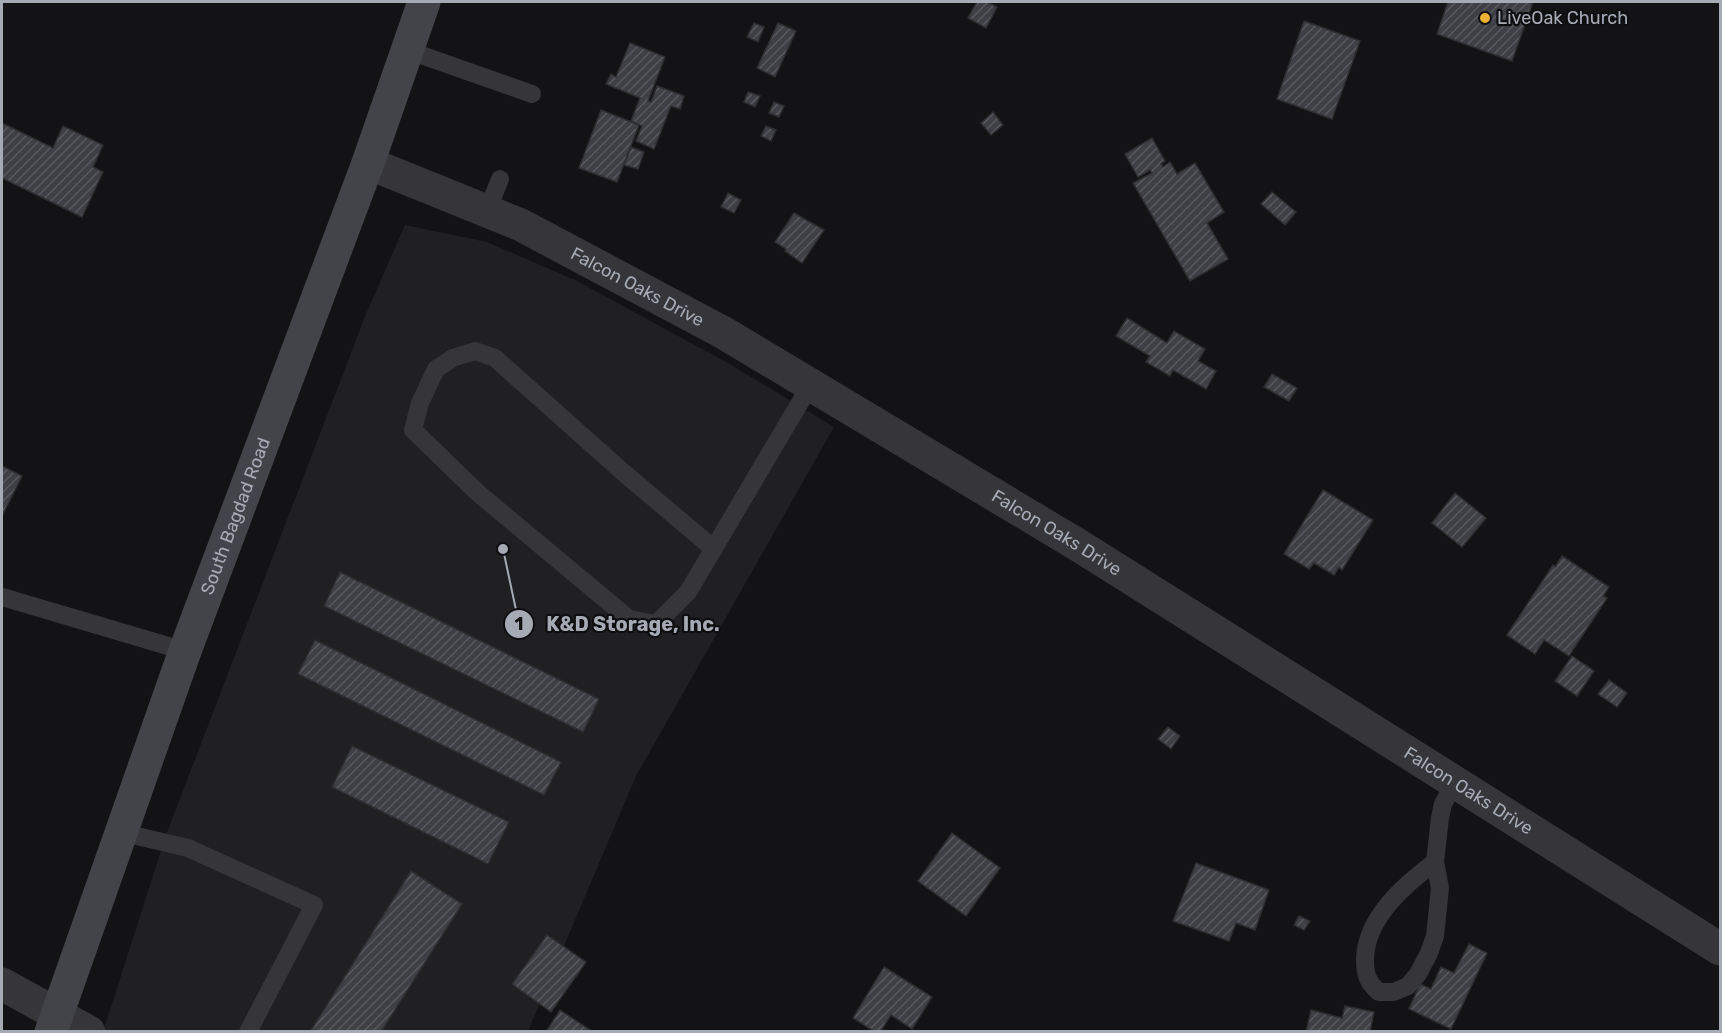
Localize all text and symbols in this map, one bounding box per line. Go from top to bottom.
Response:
place label: LiveOak Church [1497,7,1628,29]
marker: LiveOak Church [1478,11,1492,25]
street label: Falcon Oaks Drive [567,242,708,331]
street label: South Bagdad Road [196,434,275,598]
street label: Falcon Oaks Drive [988,485,1126,581]
callout: K&D Storage, Inc. [504,605,732,643]
text: K&D Storage, Inc. [546,612,720,636]
text: 1 [515,613,523,635]
street label: Falcon Oaks Drive [1400,742,1537,839]

